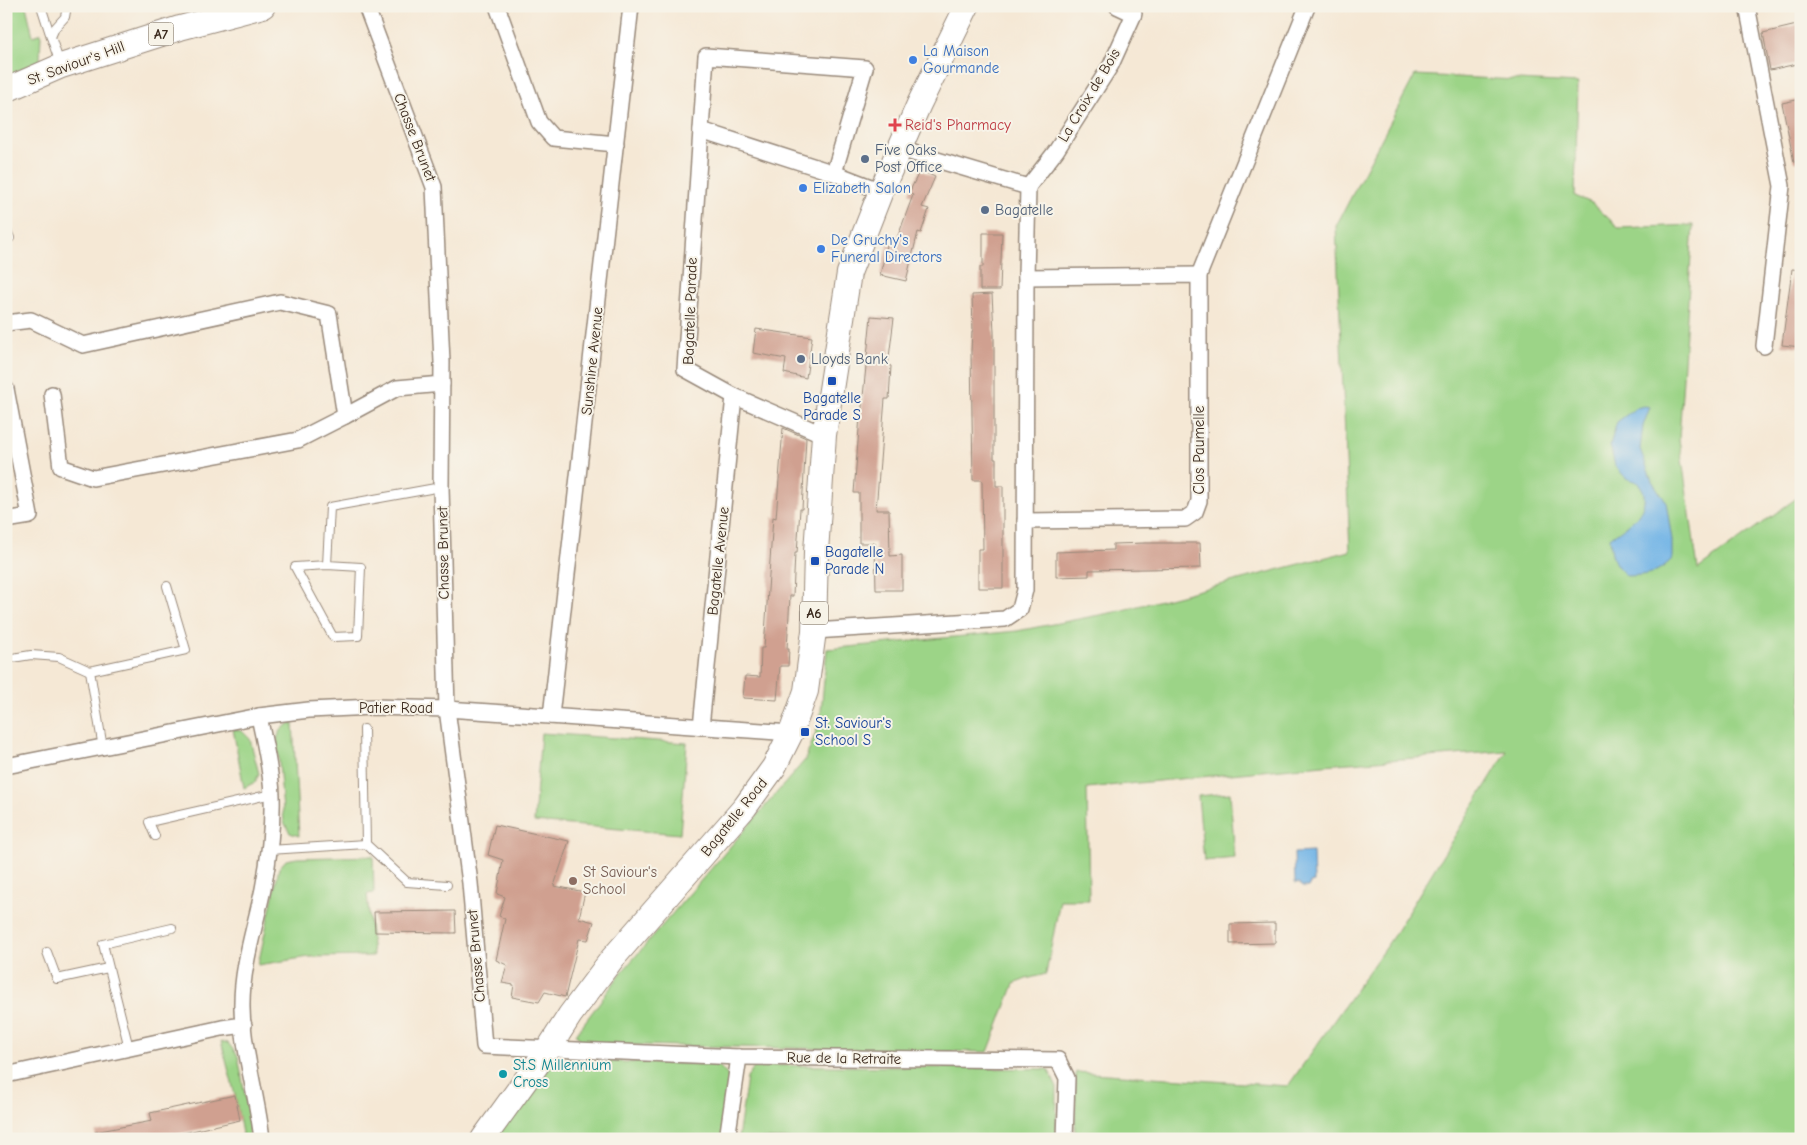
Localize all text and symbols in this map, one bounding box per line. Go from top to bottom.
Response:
road number: A7 [148,22,174,46]
street label: St. Saviour's Hill [25,37,127,89]
place label: La Maison Gourmande [923,42,1000,77]
street label: La Croix de Bois [1054,45,1124,145]
marker: La Maison Gourmande [907,54,919,66]
street label: Chasse Brunet [390,90,440,184]
place label: Reid's Pharmacy [905,116,1011,134]
marker: Reid's Pharmacy [889,119,901,131]
place label: Five Oaks Post Office [875,141,943,176]
marker: Five Oaks Post Office [859,153,871,165]
place label: Elizabeth Salon [813,179,911,197]
marker: Elizabeth Salon [797,182,809,194]
place label: Bagatelle [995,201,1054,219]
marker: Bagatelle [979,204,991,216]
place label: De Gruchy's Funeral Directors [831,231,942,266]
marker: De Gruchy's Funeral Directors [815,243,827,255]
street label: Bagatelle Parade [679,256,701,365]
street label: Sunshine Avenue [577,306,607,416]
place label: Lloyds Bank [811,350,889,368]
marker: Lloyds Bank [795,353,807,365]
marker: Bagatelle Parade S [826,375,838,387]
place label: Bagatelle Parade S [803,389,862,424]
street label: Clos Paumelle [1190,405,1208,494]
street label: Bagatelle Avenue [703,505,733,616]
street label: Chasse Brunet [433,506,453,600]
place label: Bagatelle Parade N [825,543,884,578]
marker: Bagatelle Parade N [809,555,821,567]
road number: A6 [800,602,828,624]
street label: Patier Road [359,699,433,717]
place label: St. Saviour's School S [815,714,891,749]
marker: St. Saviour's School S [799,726,811,738]
street label: Bagatelle Road [697,774,771,860]
place label: St Saviour's School [583,863,657,898]
marker: St Saviour's School [567,875,579,887]
street label: Chasse Brunet [463,908,489,1003]
street label: Rue de la Retraite [787,1048,902,1068]
place label: St.S Millennium Cross [513,1056,611,1091]
marker: St.S Millennium Cross [497,1068,509,1080]

